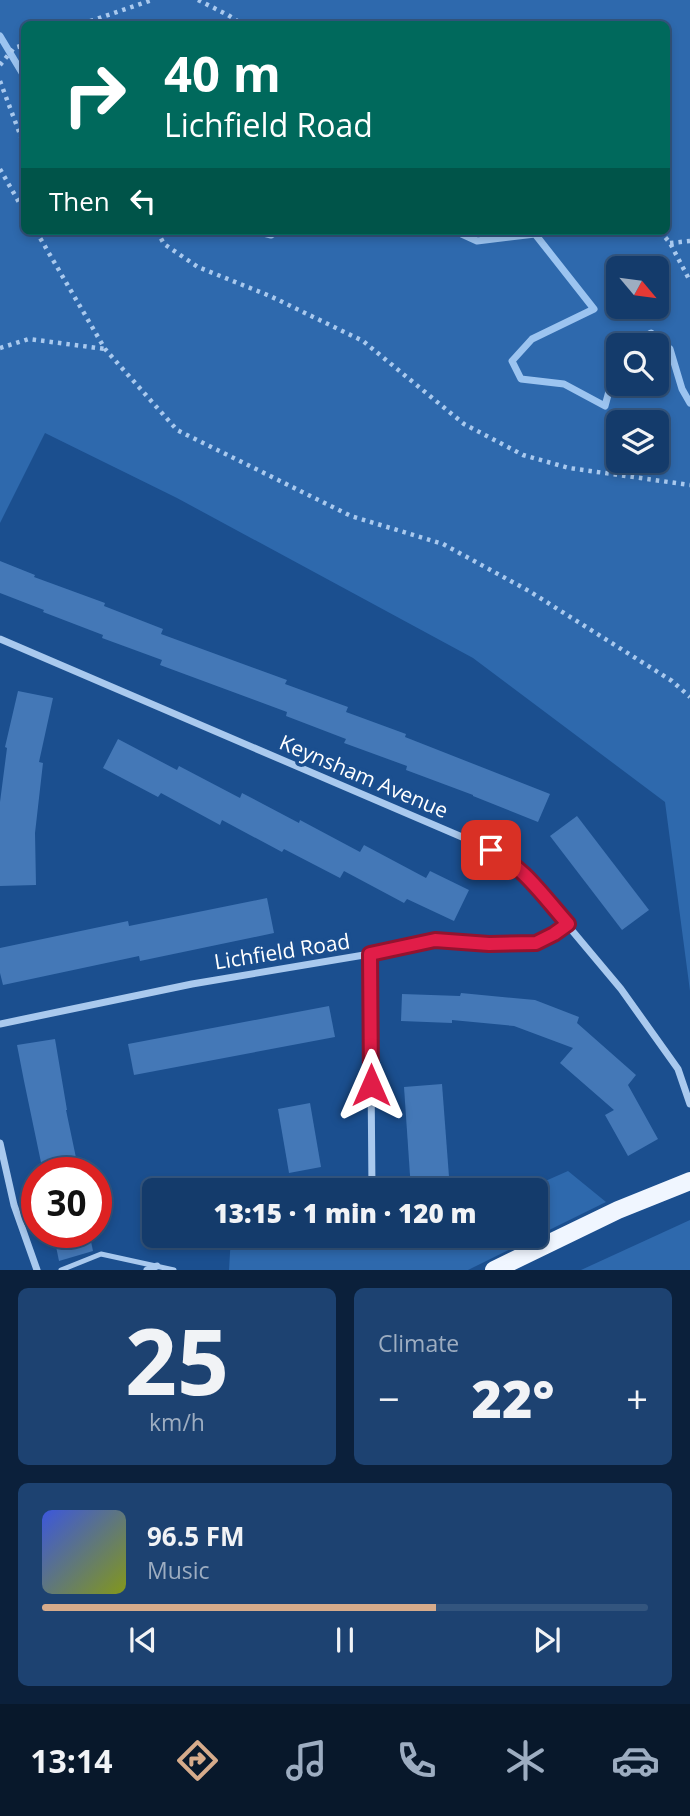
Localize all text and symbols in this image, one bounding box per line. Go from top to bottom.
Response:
text: 40 m [164,40,281,106]
icon: right [49,49,140,140]
text: Lichfield Road [164,103,373,146]
icon: left [124,182,162,220]
text: Then [49,183,110,219]
north arrow [606,256,668,318]
map controls [606,256,669,473]
button: search [606,333,669,396]
button: layers [606,410,669,473]
street label: Keynsham Avenue [275,728,453,824]
pin [461,820,521,880]
icon: arrive [472,831,510,869]
street label: Lichfield Road [212,926,352,976]
position arrow [334,1048,408,1122]
speed limit sign: 30 [21,1157,112,1248]
text: 13:15 · 1 min · 120 m [214,1195,476,1231]
text: 25 [125,1298,229,1422]
text: Climate [378,1327,459,1359]
text: 22° [472,1362,554,1433]
text: − [378,1372,400,1424]
text: + [626,1372,648,1424]
text: km/h [149,1406,205,1438]
text: 96.5 FM [147,1518,245,1554]
text: Music [147,1554,210,1586]
icon: previous [124,1621,162,1659]
icon: pause [326,1621,364,1659]
icon: next [528,1621,566,1659]
icon: directions [173,1736,222,1785]
icon: music [282,1736,331,1785]
icon: phone [392,1736,441,1785]
icon: climate [501,1736,550,1785]
icon: car [611,1736,660,1785]
text: 13:14 [30,1739,113,1782]

